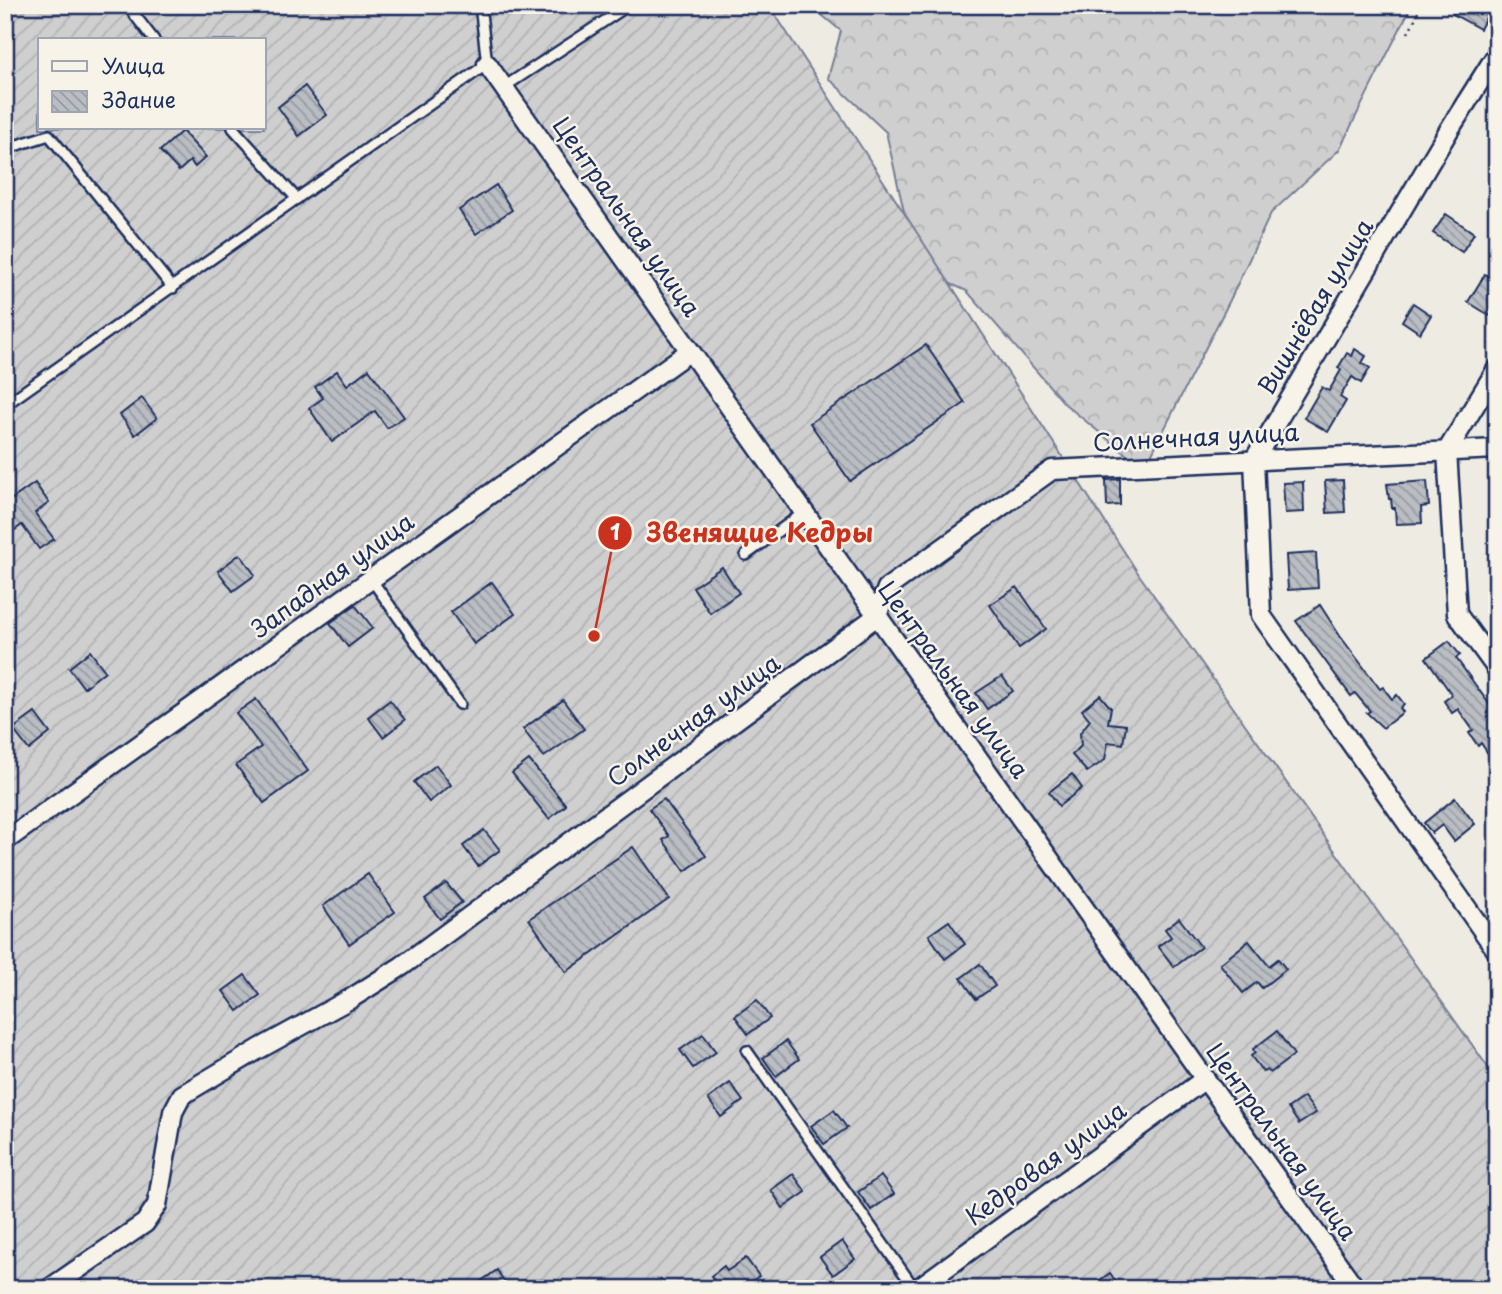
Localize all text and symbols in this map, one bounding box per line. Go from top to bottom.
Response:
legend [38,38,266,130]
text: Улица [102,49,165,81]
text: Здание [102,83,176,115]
street label: Центральная улица [545,109,710,323]
street label: Вишнёвая улица [1247,211,1381,401]
street label: Солнечная улица [1092,413,1300,459]
street label: Западная улица [243,503,421,646]
callout: Звенящие Кедры [597,509,888,556]
text: Звенящие Кедры [646,512,873,551]
text: 1 [610,515,620,547]
street label: Центральная улица [870,573,1039,785]
street label: Солнечная улица [599,644,787,795]
street label: Центральная улица [1198,1035,1367,1247]
street label: Кедровая улица [957,1092,1133,1233]

